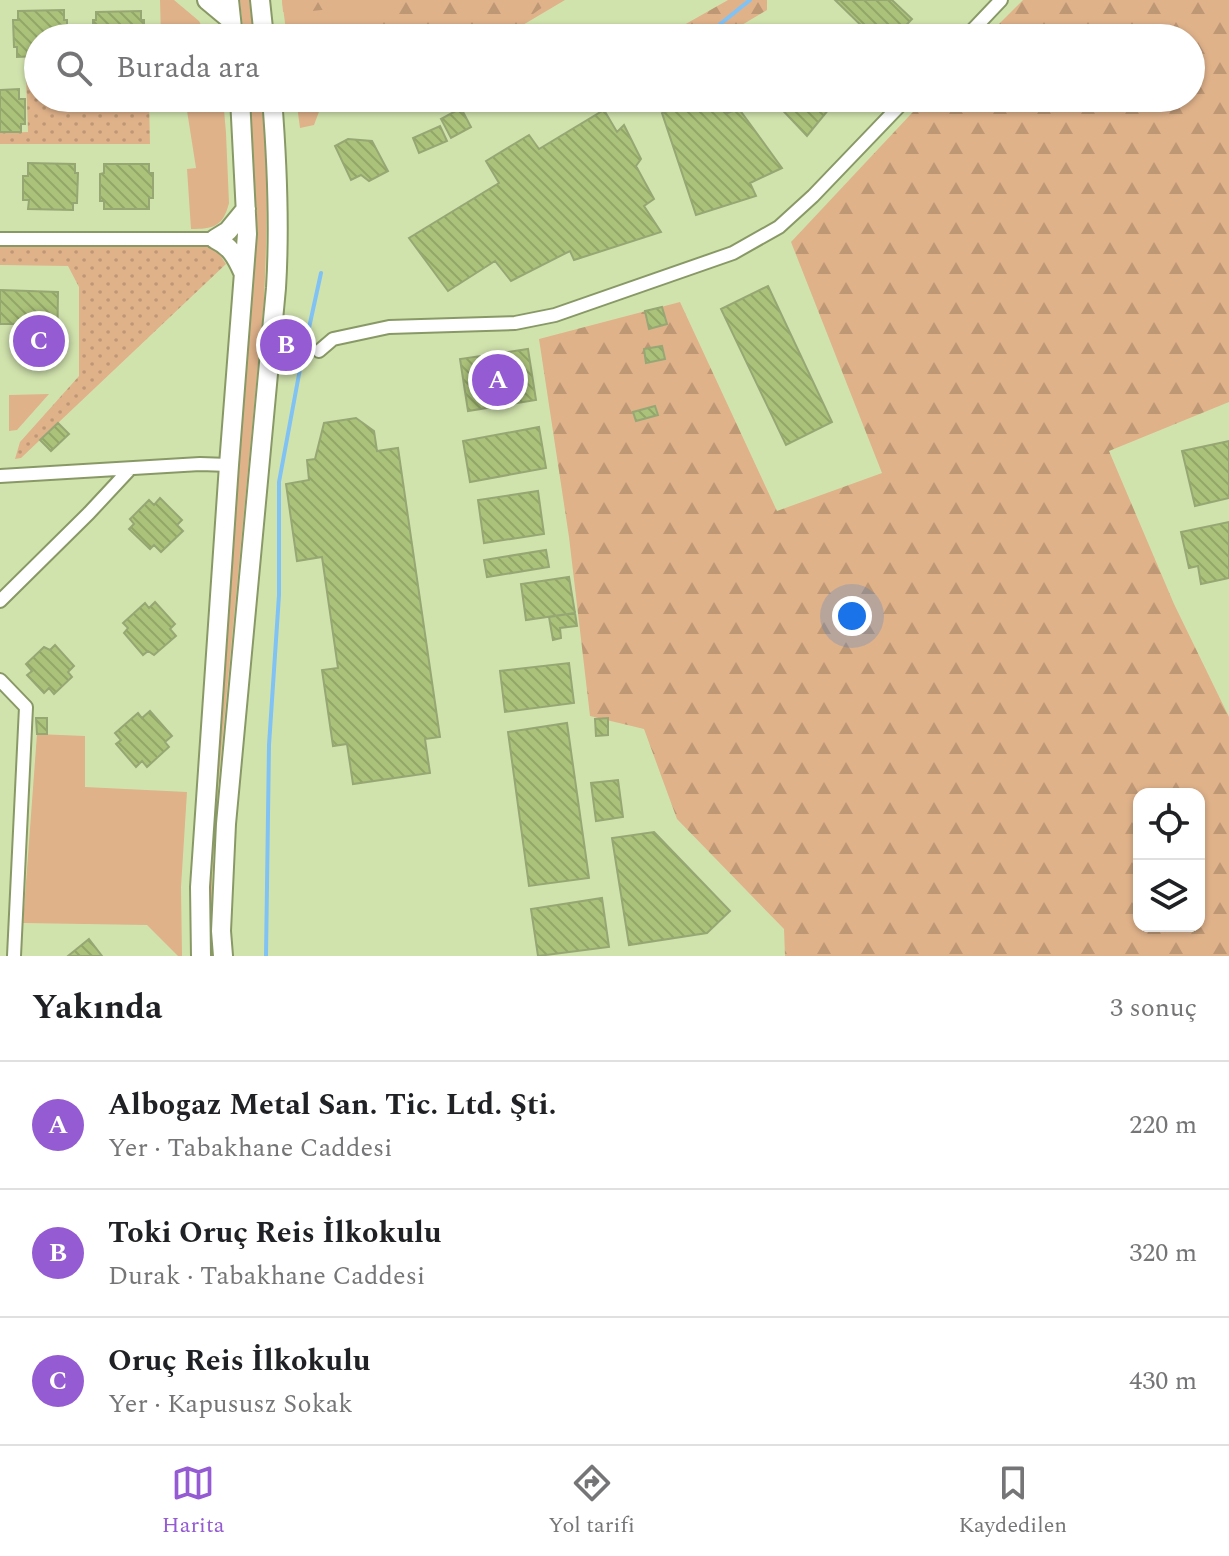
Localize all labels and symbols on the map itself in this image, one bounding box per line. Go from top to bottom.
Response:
pin: C [13,311,65,371]
pin: B [260,315,312,375]
pin: A [472,350,524,410]
your location [832,596,872,636]

